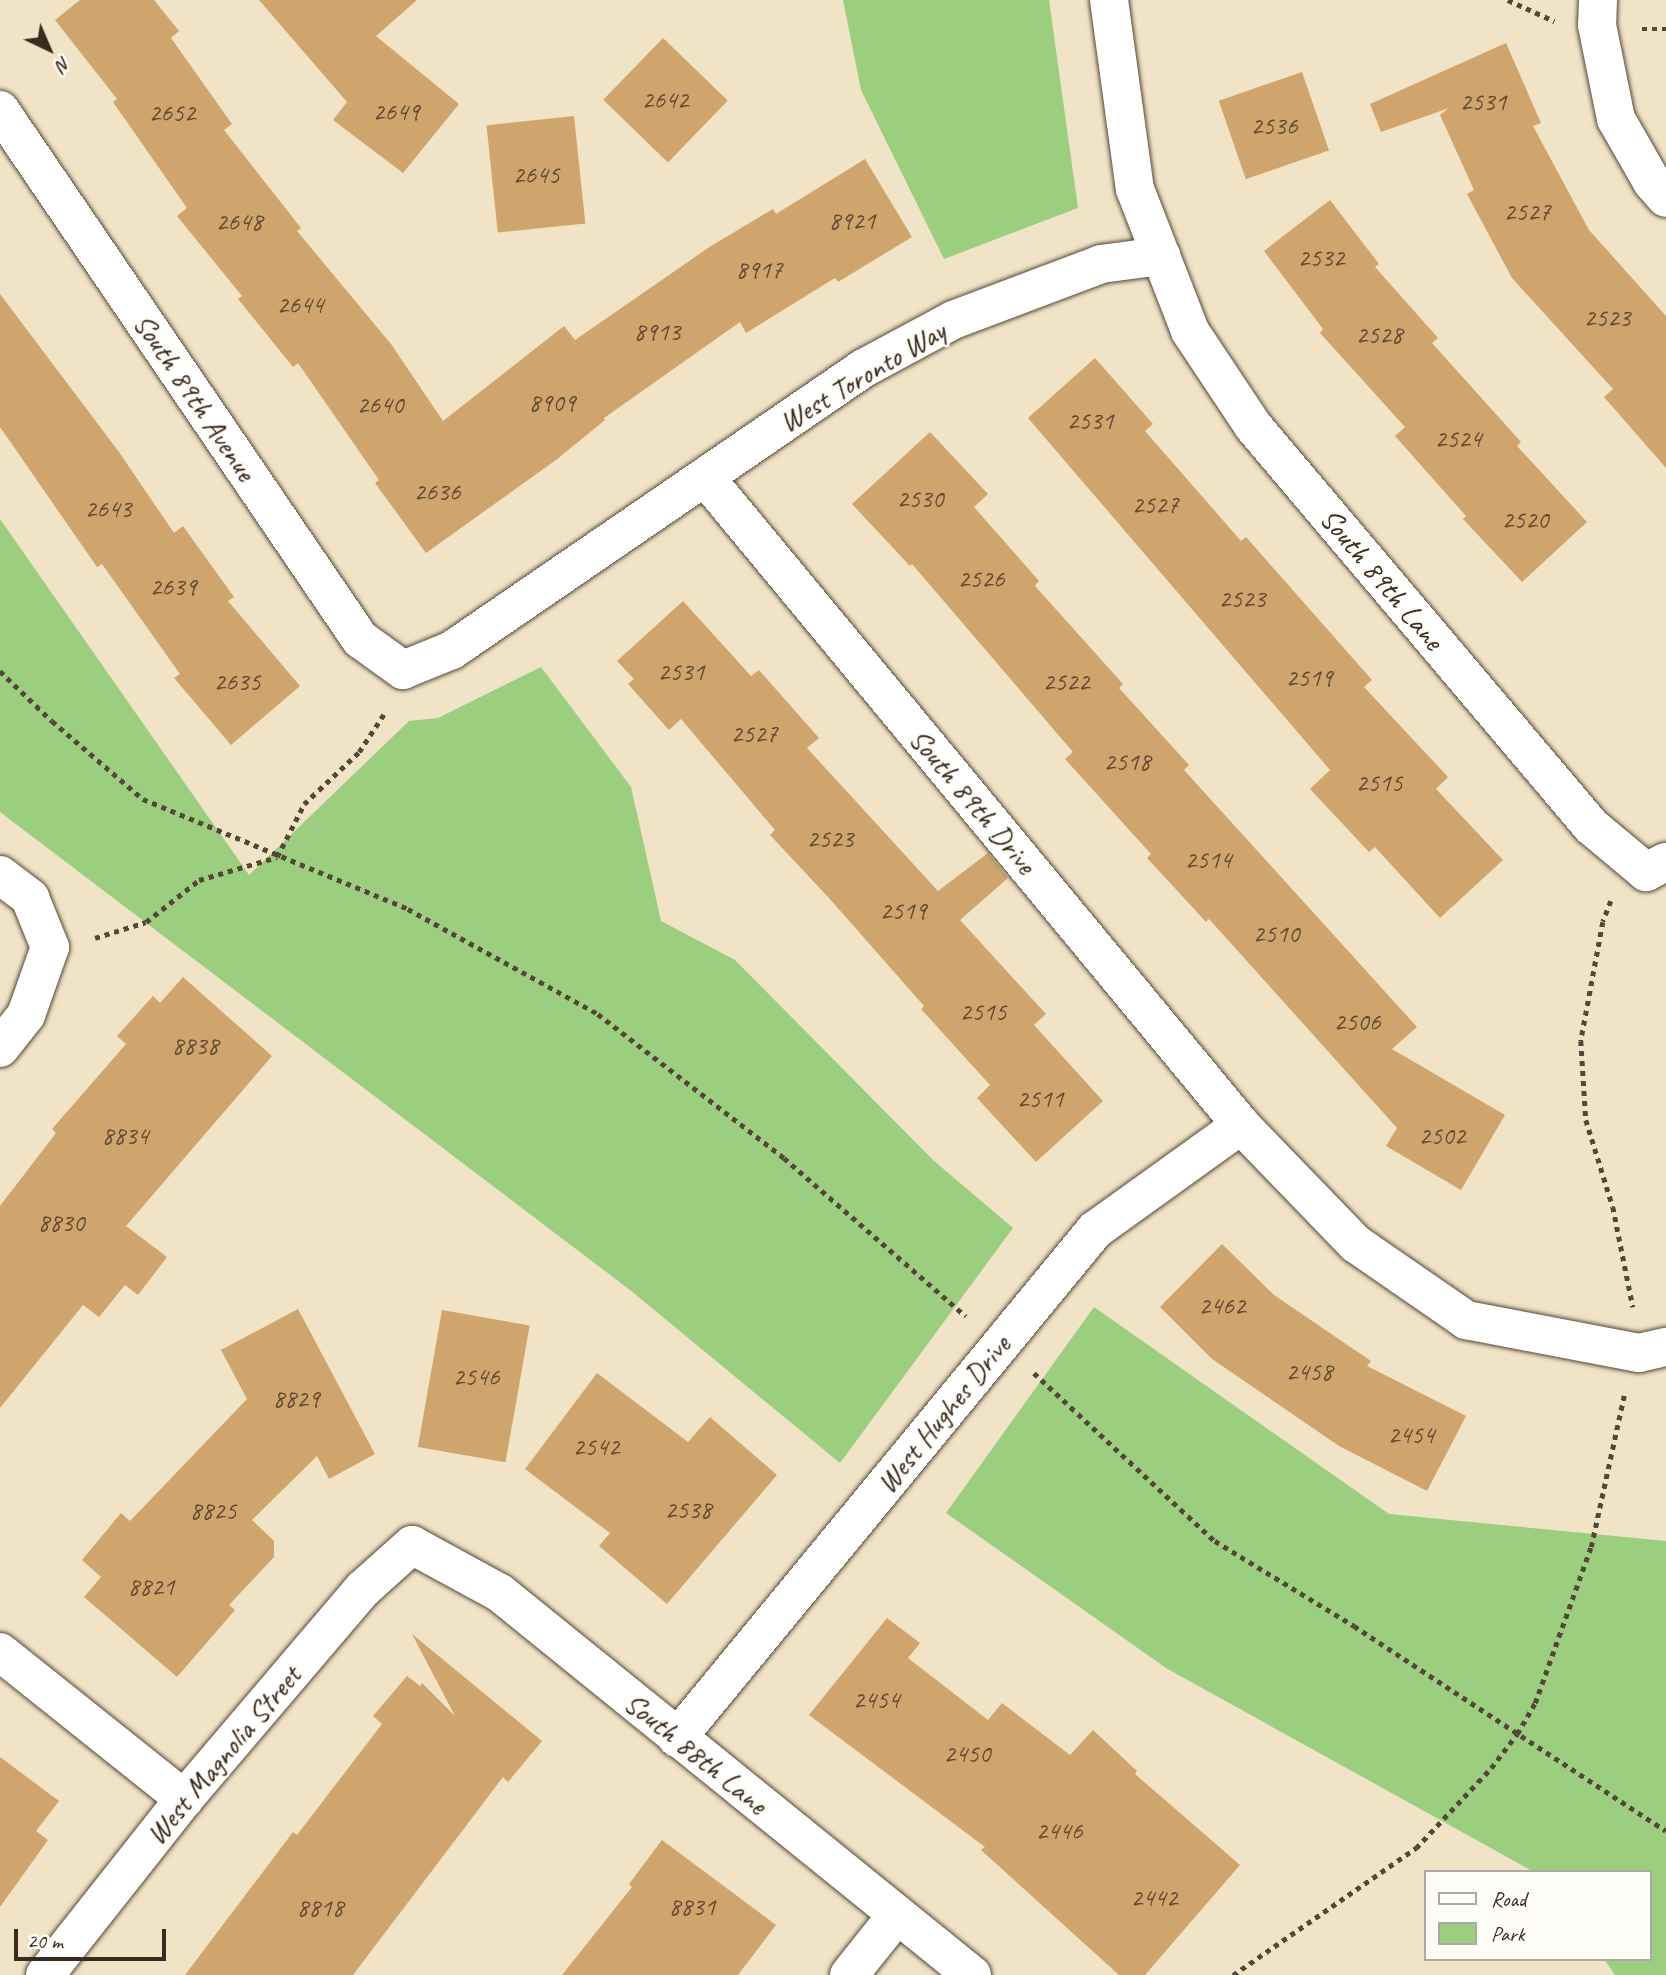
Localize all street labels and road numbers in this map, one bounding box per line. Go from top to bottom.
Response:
street label: South 89th Avenue [126,307,264,487]
street label: West Toronto Way [772,312,952,440]
street label: South 89th Lane [1312,501,1452,657]
street label: South 89th Drive [902,721,1044,881]
street label: West Hughes Drive [868,1328,1018,1500]
street label: West Magnolia Street [137,1657,309,1853]
street label: South 88th Lane [617,1684,775,1822]

